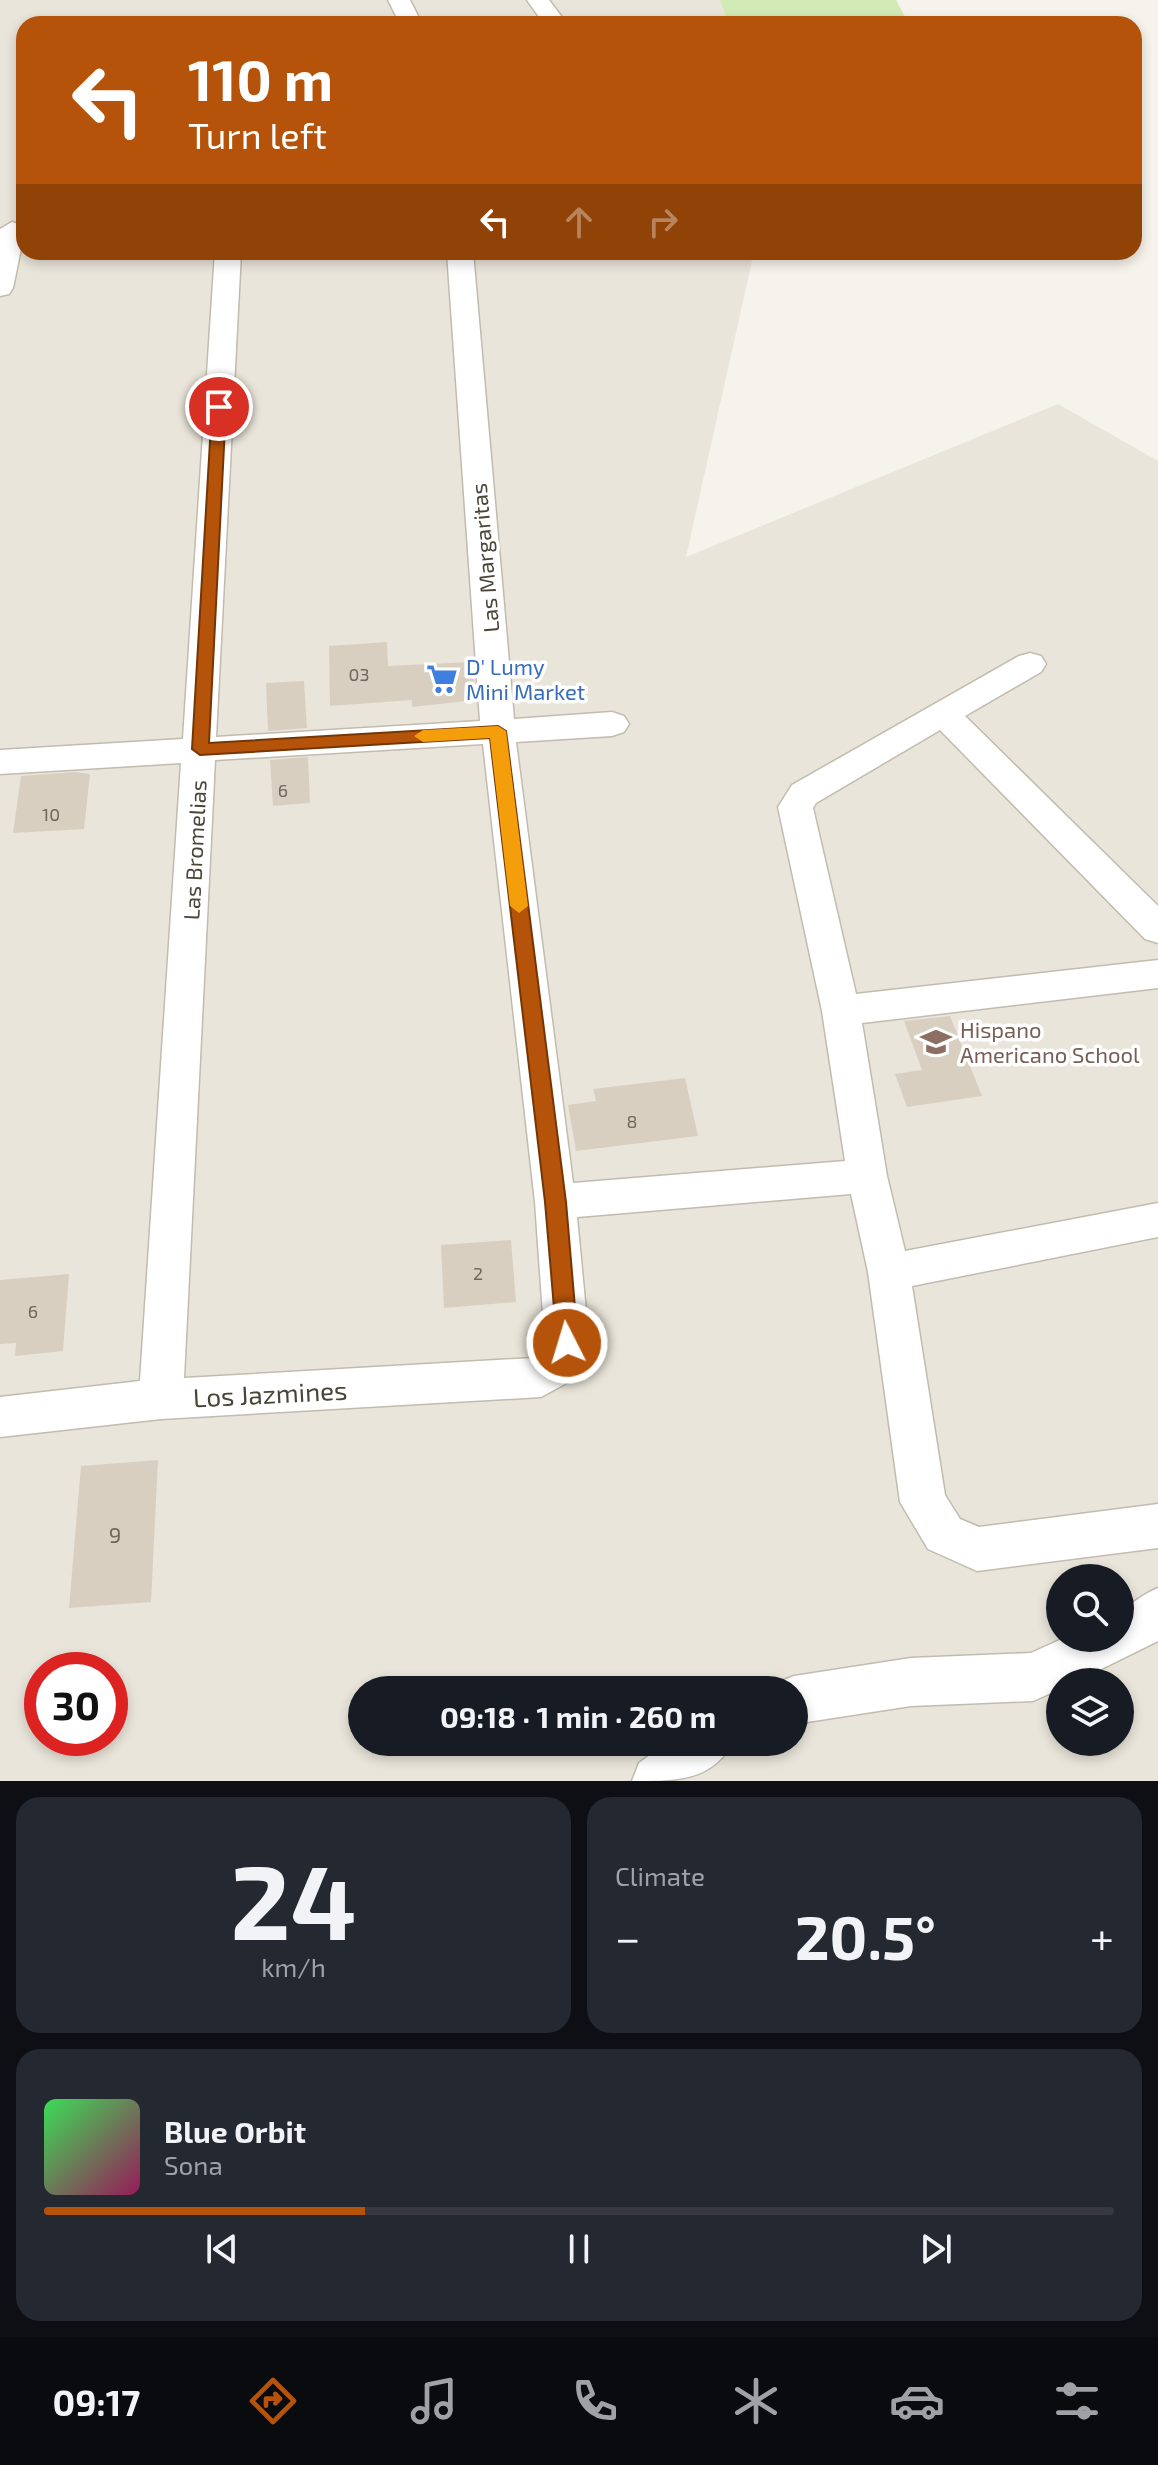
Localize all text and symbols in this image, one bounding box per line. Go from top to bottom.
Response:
text: 110 m [188,45,333,112]
icon: left [56,48,160,152]
text: Turn left [188,113,327,156]
icon: left [473,200,517,244]
icon: ahead [557,200,601,244]
icon: right [641,200,685,244]
pin [185,373,253,441]
icon: arrive [197,385,241,429]
street label: Las Margaritas [465,482,503,634]
place label: D' Lumy Mini Market [466,653,585,704]
supermarket icon: D' Lumy Mini Market [425,662,459,696]
house number: 03 [349,663,369,685]
street label: Las Bromelias [177,779,211,921]
house number: 6 [278,779,288,801]
house number: 10 [42,803,60,825]
place label: Hispano Americano School [960,1016,1140,1067]
school or university icon: Hispano Americano School [919,1025,953,1059]
house number: 8 [627,1110,637,1132]
house number: 2 [473,1262,483,1284]
house number: 6 [28,1300,38,1322]
position arrow [525,1301,609,1385]
street label: Los Jazmines [192,1373,348,1413]
house number: 9 [109,1521,121,1547]
map controls [1046,1564,1134,1756]
button: search [1046,1564,1134,1652]
speed limit sign: 30 [24,1652,128,1756]
button: layers [1046,1668,1134,1756]
text: 09:18 · 1 min · 260 m [440,1698,716,1734]
text: 24 [230,1836,357,1961]
text: Climate [615,1860,705,1891]
text: 20.5° [795,1900,936,1972]
text: − [615,1910,641,1963]
text: + [1090,1910,1114,1963]
text: km/h [261,1951,326,1982]
text: Blue Orbit [164,2113,306,2149]
text: Sona [164,2149,223,2180]
icon: previous [200,2227,244,2271]
icon: pause [557,2227,601,2271]
icon: next [914,2227,958,2271]
icon: directions [245,2373,301,2429]
icon: music [406,2373,462,2429]
icon: phone [567,2373,623,2429]
icon: climate [728,2373,784,2429]
icon: car [889,2373,945,2429]
icon: filters [1049,2373,1105,2429]
text: 09:17 [52,2380,140,2423]

